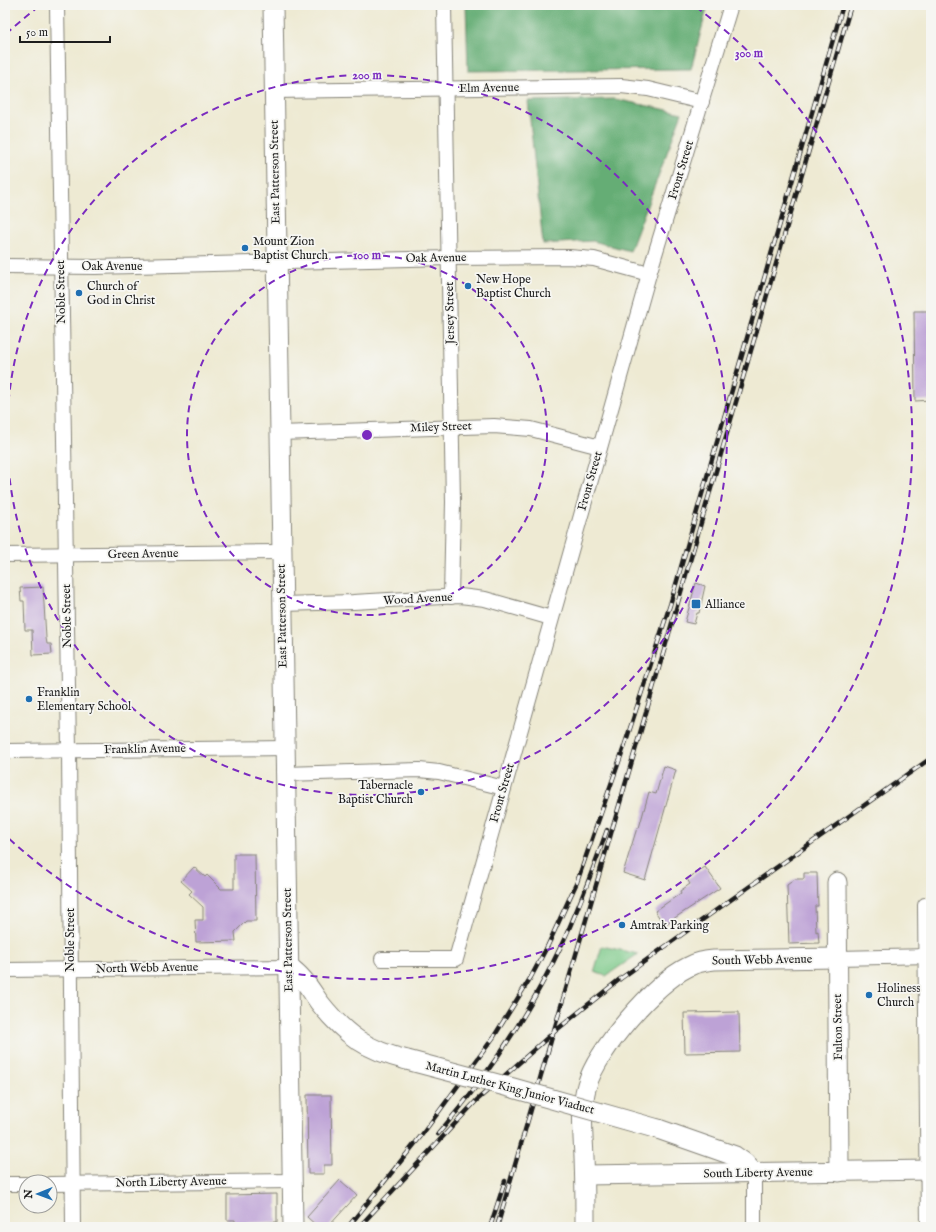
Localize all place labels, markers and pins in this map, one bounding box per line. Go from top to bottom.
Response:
place label: Mount Zion Baptist Church [253,234,329,264]
marker: Mount Zion Baptist Church [240,243,250,253]
place label: New Hope Baptist Church [476,272,552,302]
place label: Church of God in Christ [87,279,155,308]
marker: New Hope Baptist Church [463,281,473,291]
marker: Church of God in Christ [74,288,84,298]
centre of rings [360,428,374,442]
place label: Alliance [704,597,746,612]
marker: Alliance [690,598,702,610]
place label: Franklin Elementary School [37,685,132,714]
marker: Franklin Elementary School [24,694,34,704]
place label: Tabernacle Baptist Church [338,778,414,808]
marker: Tabernacle Baptist Church [416,787,426,797]
place label: Amtrak Parking [629,918,710,933]
marker: Amtrak Parking [617,920,627,930]
place label: Holiness Church [877,981,920,1010]
marker: Holiness Church [864,990,874,1000]

